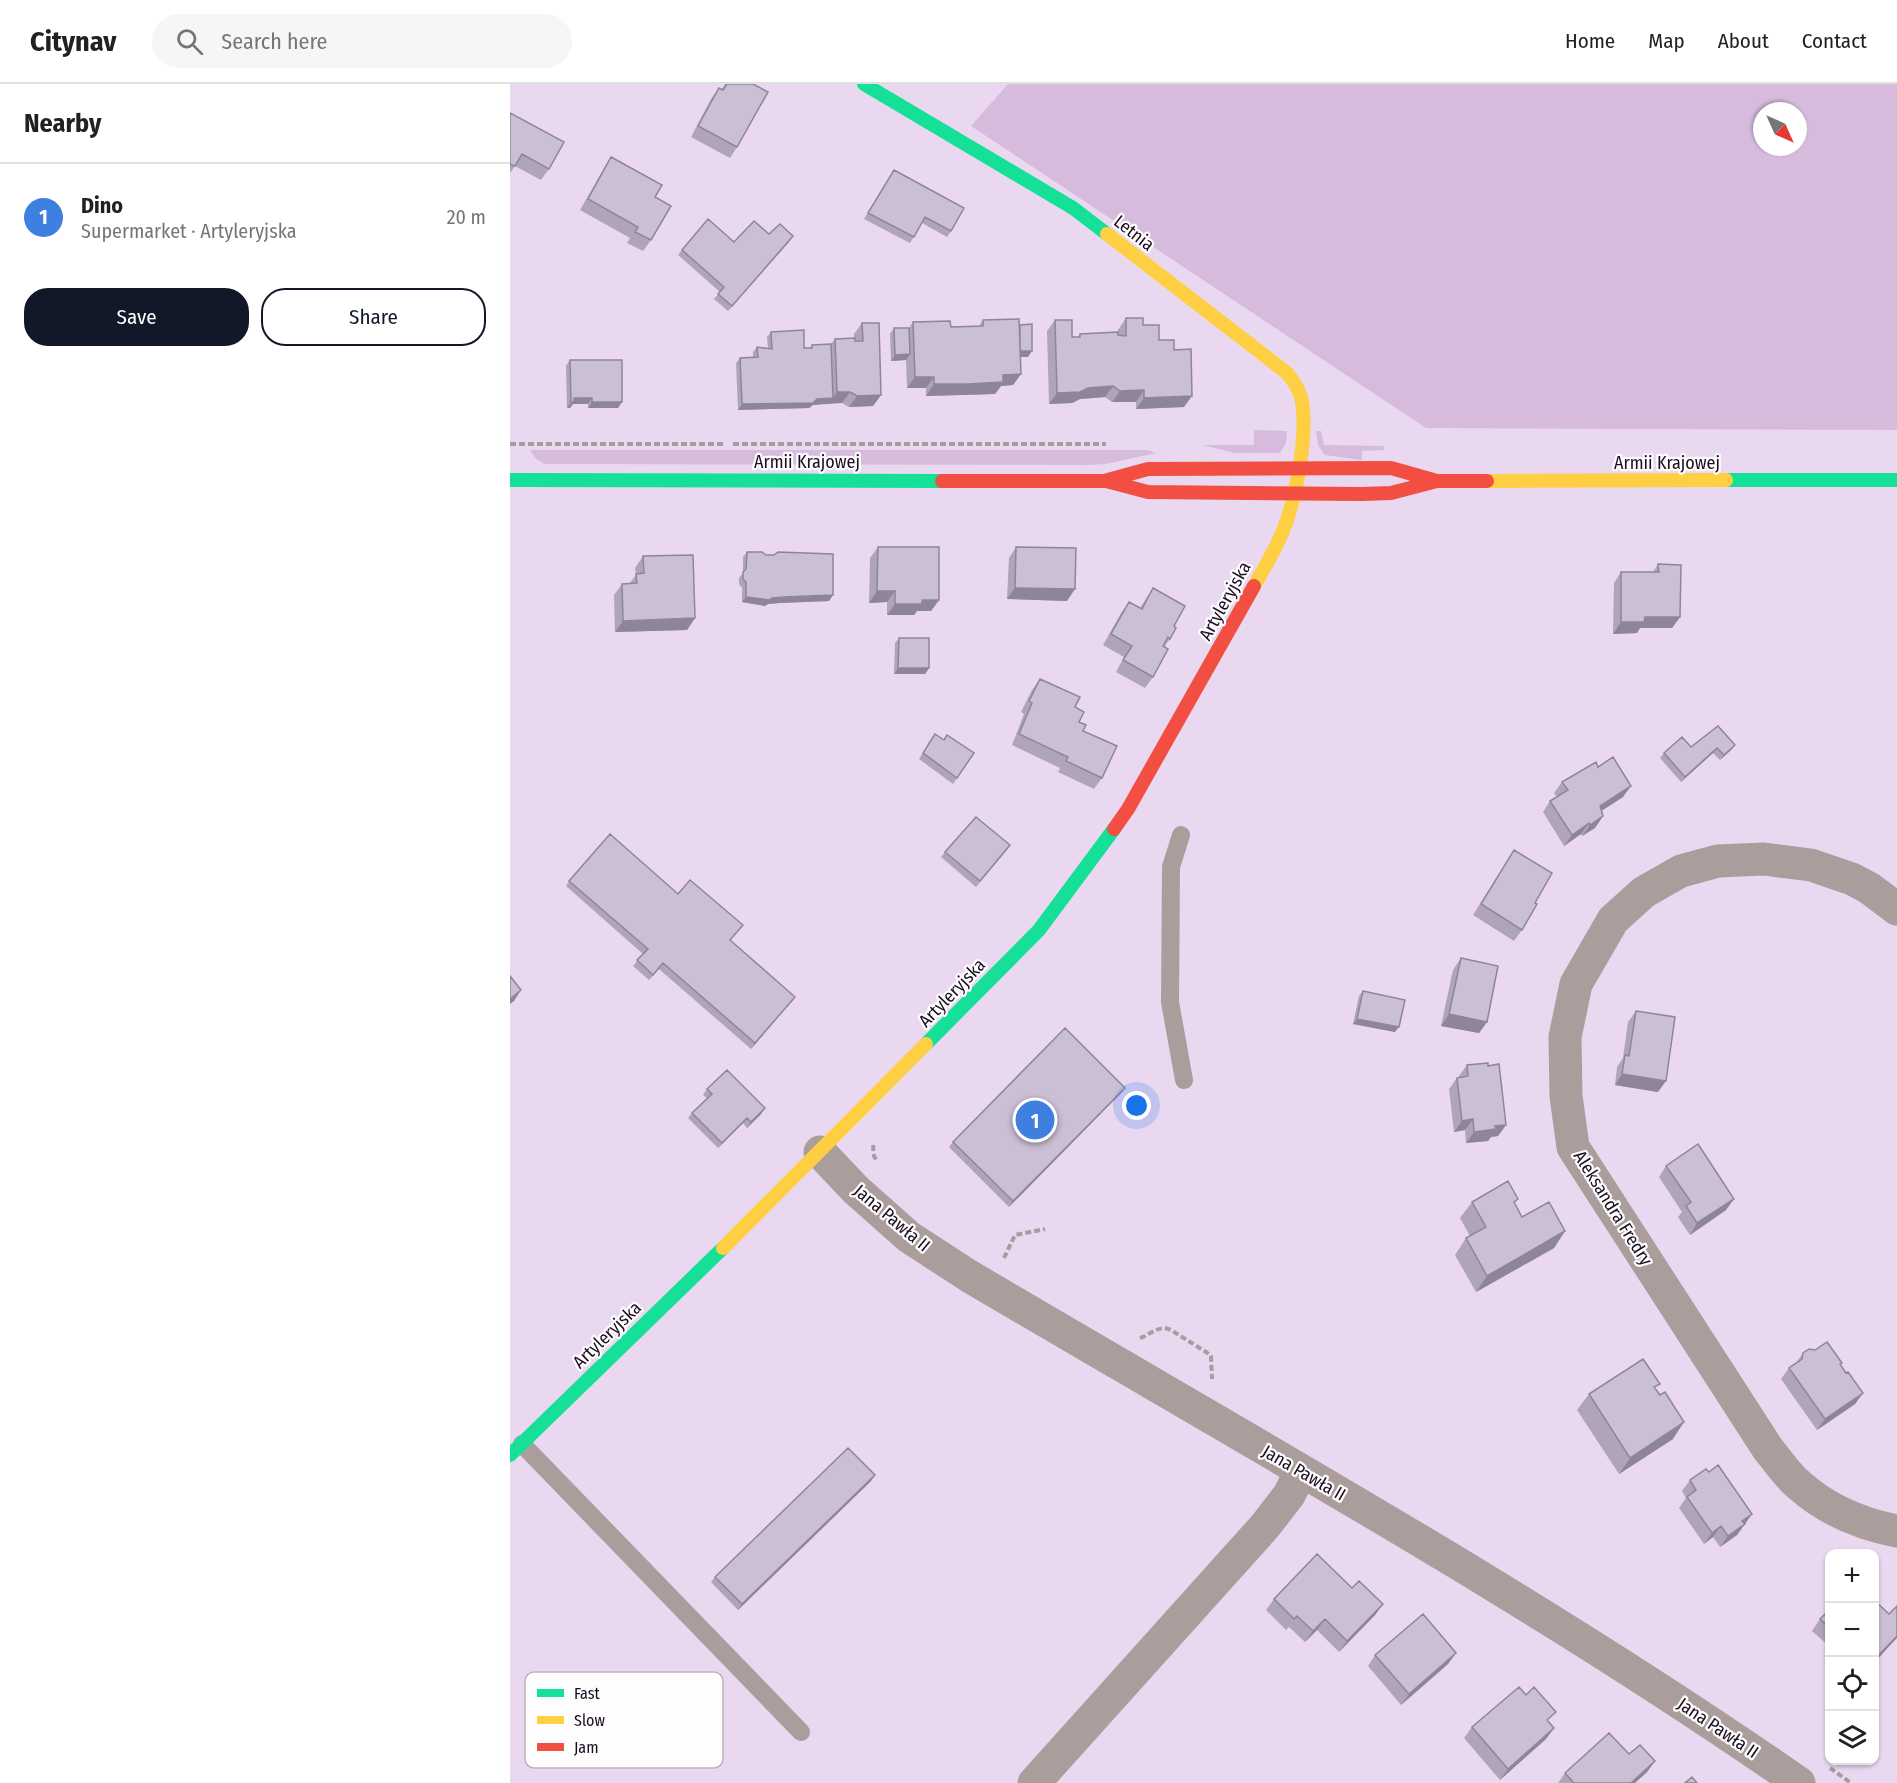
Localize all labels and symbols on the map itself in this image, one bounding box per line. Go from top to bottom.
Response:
north arrow [1753,102,1807,156]
street label: Letnia [1109,210,1159,256]
street label: Armii Krajowej [754,451,860,473]
street label: Armii Krajowej [1614,452,1720,474]
street label: Artyleryjska [1194,558,1256,644]
street label: Artyleryjska [914,954,990,1032]
your location [1122,1091,1151,1120]
pin: 1 [1016,1098,1054,1142]
street label: Aleksandra Fredry [1569,1146,1657,1270]
street label: Jana Pawła II [849,1180,935,1256]
street label: Artyleryjska [568,1297,646,1373]
street label: Jana Pawła II [1258,1440,1350,1506]
legend [525,1672,723,1768]
text: Fast [574,1684,601,1703]
street label: Jana Pawła II [1673,1693,1763,1763]
text: Slow [574,1711,605,1730]
text: Jam [574,1738,599,1757]

